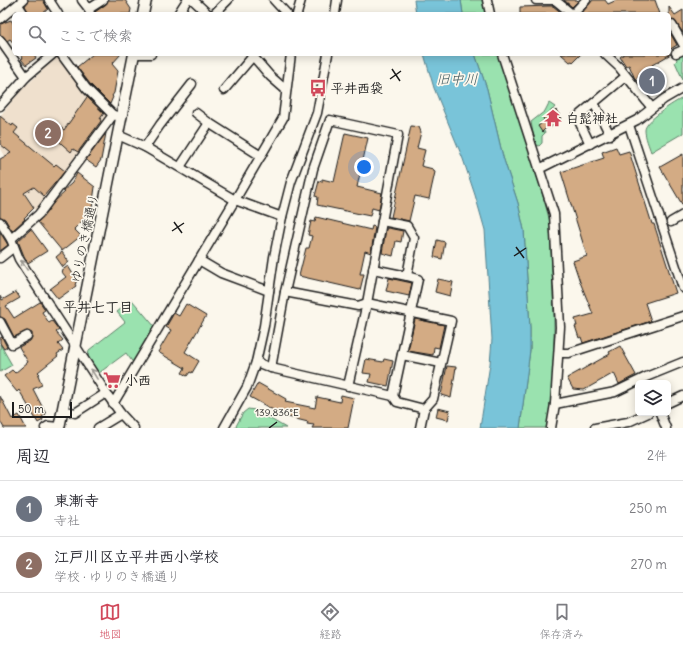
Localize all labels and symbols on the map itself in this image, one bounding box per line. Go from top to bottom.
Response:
pin: 1 [639,66,665,96]
water label: 旧中川 [436,70,478,88]
bus stop icon: 平井西袋 [308,78,328,98]
place label: 平井西袋 [331,80,383,97]
temple icon: 白髭神社 [543,108,563,128]
place label: 白髭神社 [566,110,618,127]
pin: 2 [35,118,61,148]
your location [354,157,374,177]
street label: ゆりのき橋通り [67,192,102,284]
one-way arrow [20,260,28,271]
district label: 平井七丁目 [63,298,133,316]
one-way arrow [90,368,98,380]
supermarket icon: 小西 [102,370,122,390]
place label: 小西 [125,372,151,389]
scale bar [12,400,72,419]
text: 139.836°E [255,406,299,419]

